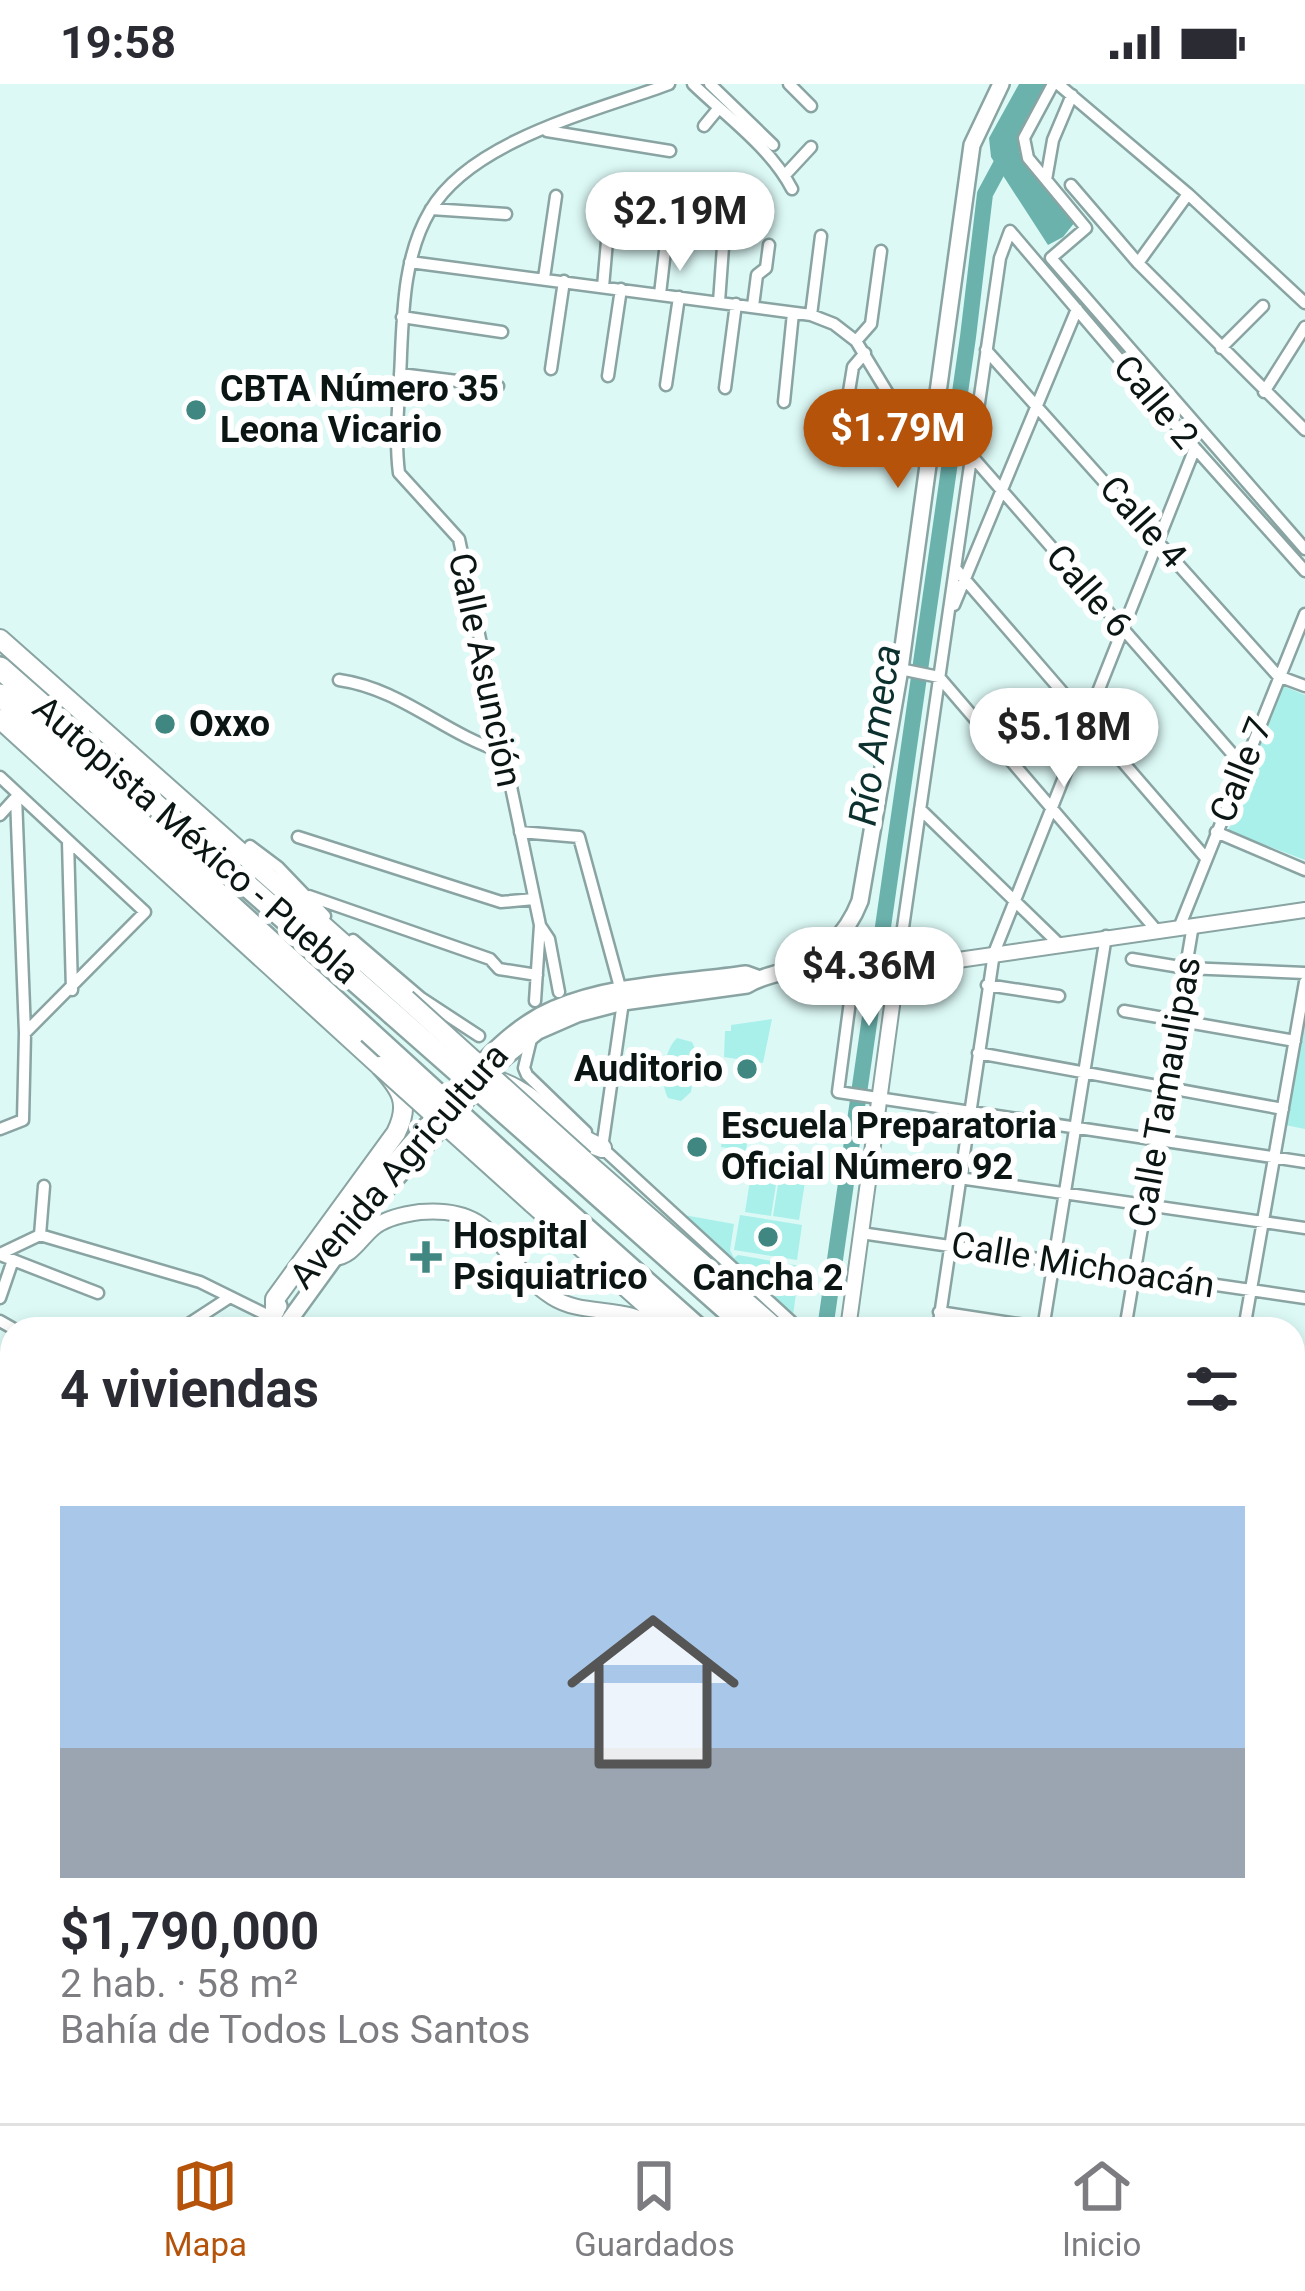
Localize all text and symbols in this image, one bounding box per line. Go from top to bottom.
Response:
text: 19:58 [60,16,176,69]
pin: $2.19M [582,172,778,274]
text: $2.19M [613,188,747,234]
street label: Calle 2 [1105,347,1207,457]
place label: CBTA Número 35 Leona Vicario [220,368,499,451]
pin: $1.79M [800,389,996,491]
marker: CBTA Número 35 Leona Vicario [183,397,209,423]
text: $1.79M [831,405,965,451]
street label: Calle 4 [1091,468,1195,576]
street label: Calle 6 [1037,536,1141,646]
street label: Calle Asunción [440,549,530,791]
water label: Río Ameca [840,642,910,828]
street label: Autopista México - Puebla [25,687,367,993]
pin: $5.18M [966,688,1162,790]
place label: Oxxo [189,703,270,745]
text: $5.18M [997,704,1131,750]
marker: Oxxo [152,711,178,737]
street label: Calle 7 [1201,712,1281,828]
pin: $4.36M [771,927,967,1029]
text: $4.36M [802,943,936,989]
street label: Calle Tamaulipas [1121,954,1209,1230]
street label: Avenida Agricultura [281,1035,517,1297]
place label: Auditorio [574,1048,723,1090]
marker: Auditorio [734,1056,760,1082]
place label: Escuela Preparatoria Oficial Número 92 [721,1105,1057,1188]
marker: Escuela Preparatoria Oficial Número 92 [684,1134,710,1160]
place label: Hospital Psiquiatrico [453,1215,647,1298]
street label: Calle Michoacán [948,1223,1218,1307]
marker: Cancha 2 [755,1224,781,1250]
marker: Hospital Psiquiatrico [410,1241,442,1273]
place label: Cancha 2 [693,1257,843,1299]
icon: filters [1179,1356,1245,1422]
text: 4 viviendas [60,1360,319,1419]
icon: home [545,1584,761,1800]
text: $1,790,000 [60,1902,319,1961]
text: 2 hab. · 58 m² [60,1961,298,2007]
text: Bahía de Todos Los Santos [60,2007,531,2053]
tab: Mapa [164,2153,247,2264]
tab: Guardados [574,2153,735,2264]
tab: Inicio [1062,2153,1141,2264]

